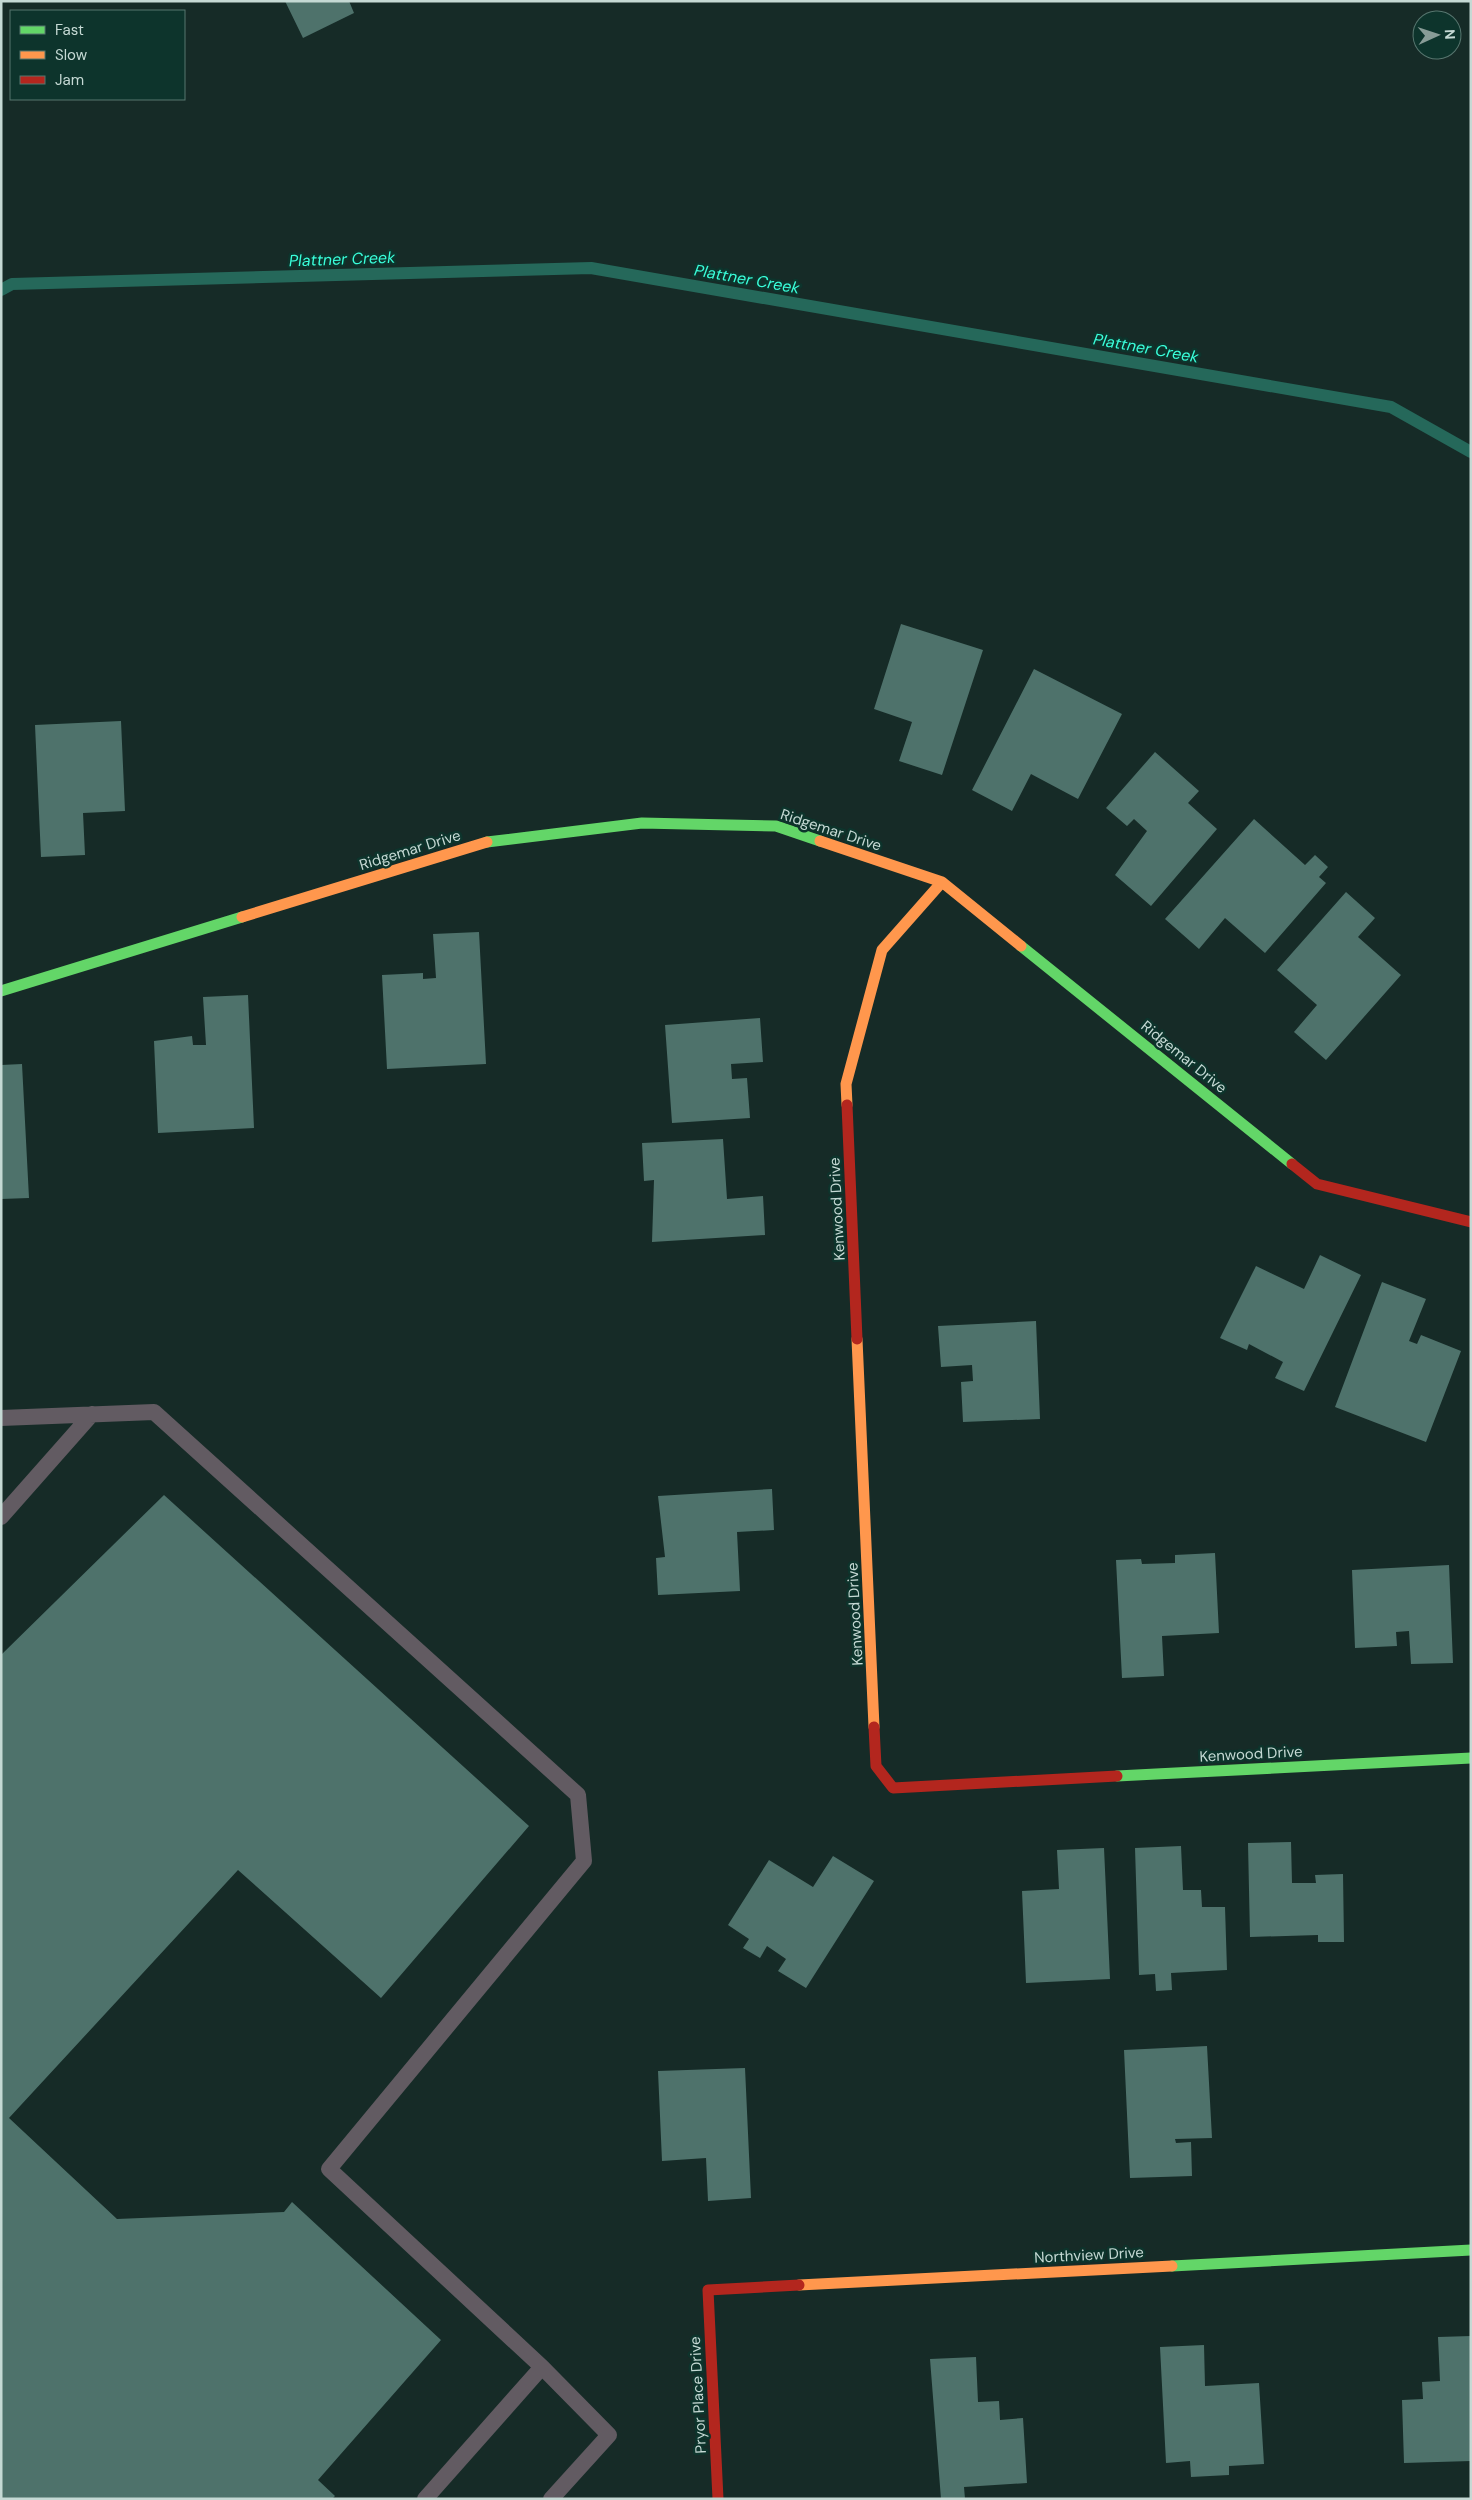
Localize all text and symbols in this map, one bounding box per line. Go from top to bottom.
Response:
legend [10,10,185,100]
north arrow [1412,10,1462,60]
text: Fast [55,20,84,40]
text: N [1441,29,1459,40]
text: Slow [55,45,88,65]
text: Jam [55,70,84,90]
water label: Plattner Creek [288,247,396,271]
water label: Plattner Creek [693,259,802,299]
water label: Plattner Creek [1092,328,1201,368]
street label: Ridgemar Drive [778,804,884,856]
street label: Ridgemar Drive [357,825,463,875]
street label: Ridgemar Drive [1137,1016,1231,1098]
street label: Kenwood Drive [824,1157,850,1261]
street label: Kenwood Drive [842,1562,868,1666]
street label: Kenwood Drive [1199,1741,1303,1767]
street label: Northview Drive [1034,2242,1144,2268]
street label: Pryor Place Drive [685,2336,711,2454]

